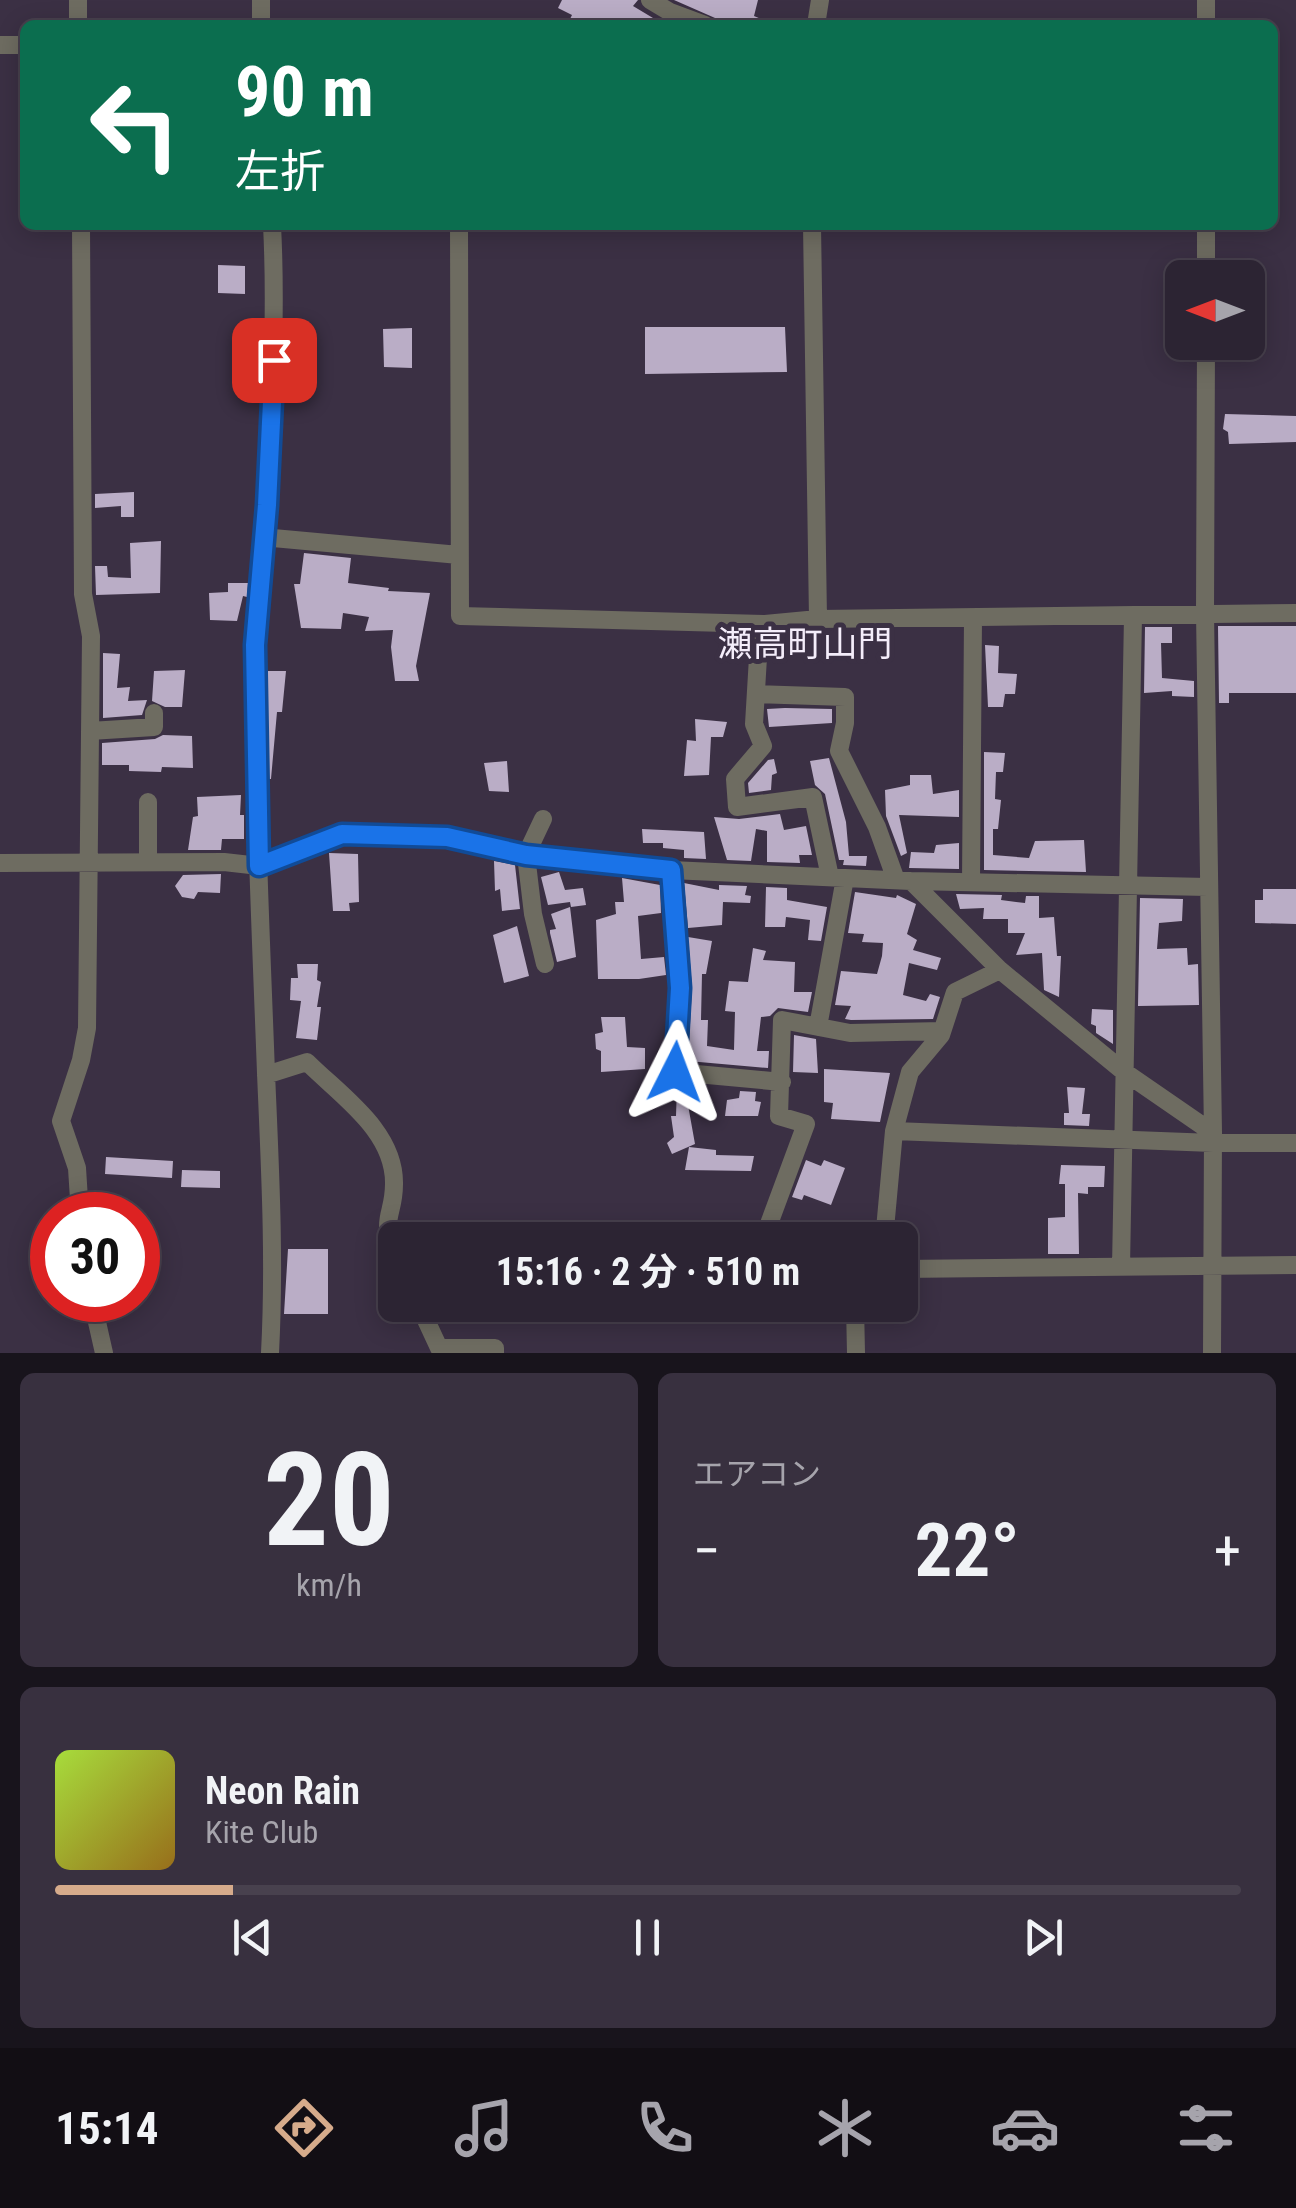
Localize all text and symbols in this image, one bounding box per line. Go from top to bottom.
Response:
text: 90 m [235,51,374,133]
icon: left [70,60,200,190]
text: 左折 [235,145,325,198]
north arrow [1165,260,1265,360]
map controls [1165,260,1265,360]
pin [232,318,317,403]
icon: arrive [247,333,302,388]
district label: 瀬高町山門 [717,624,893,665]
position arrow [623,1020,727,1124]
speed limit sign: 30 [30,1192,160,1322]
text: 15:16 · 2 分 · 510 m [496,1250,800,1294]
text: 20 [263,1424,395,1577]
text: エアコン [693,1455,821,1493]
text: 22° [915,1506,1020,1594]
text: − [693,1519,721,1583]
text: + [1214,1519,1241,1583]
text: km/h [296,1566,362,1604]
text: Neon Rain [205,1769,360,1813]
text: Kite Club [205,1813,318,1851]
icon: previous [225,1910,280,1965]
icon: pause [620,1910,675,1965]
icon: next [1016,1910,1071,1965]
icon: directions [269,2093,339,2163]
icon: music [449,2093,519,2163]
icon: phone [630,2093,700,2163]
icon: climate [810,2093,880,2163]
icon: car [990,2093,1060,2163]
icon: filters [1171,2093,1241,2163]
text: 15:14 [55,2102,158,2155]

